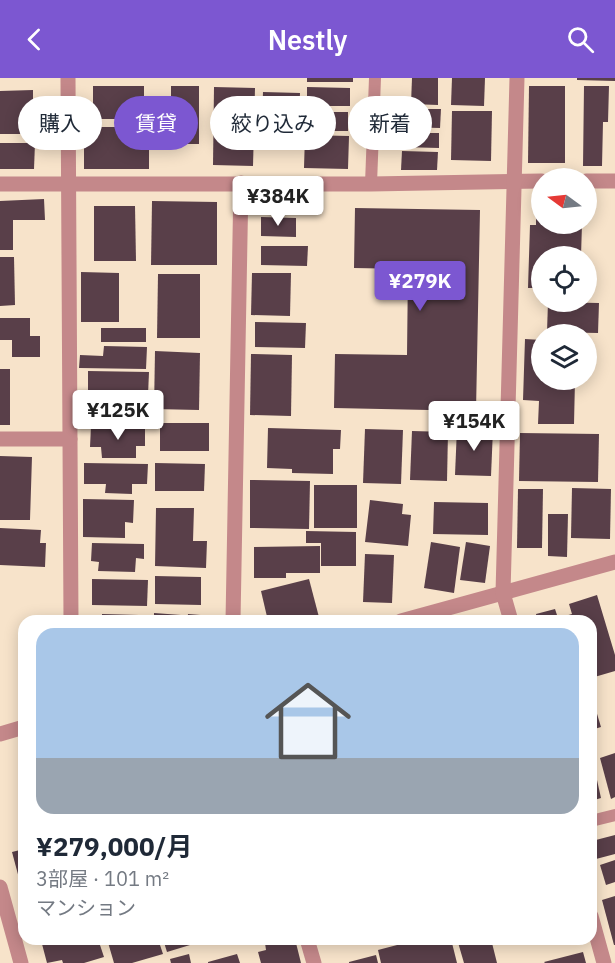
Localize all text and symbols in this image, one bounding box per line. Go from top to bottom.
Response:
text: Nestly [268,22,347,57]
icon: back [18,23,51,56]
icon: search [564,23,597,56]
chip: 購入 [18,96,102,150]
chip: 賃貸 [114,96,198,150]
chip: 絞り込み [210,96,336,150]
chip: 新着 [348,96,432,150]
north arrow [531,168,597,234]
map controls [531,168,597,390]
pin: ¥384K [236,176,320,227]
text: ¥384K [247,182,309,209]
button: locate [531,246,597,312]
pin: ¥279K [378,261,462,312]
text: ¥279K [389,267,451,294]
button: layers [531,324,597,390]
pin: ¥125K [76,390,160,441]
text: ¥125K [87,396,149,423]
pin: ¥154K [432,401,516,452]
text: ¥154K [443,407,505,434]
icon: home [254,667,362,775]
text: ¥279,000/月 [36,829,193,863]
text: 3部屋 · 101 m² [36,865,169,892]
text: マンション [36,894,136,921]

